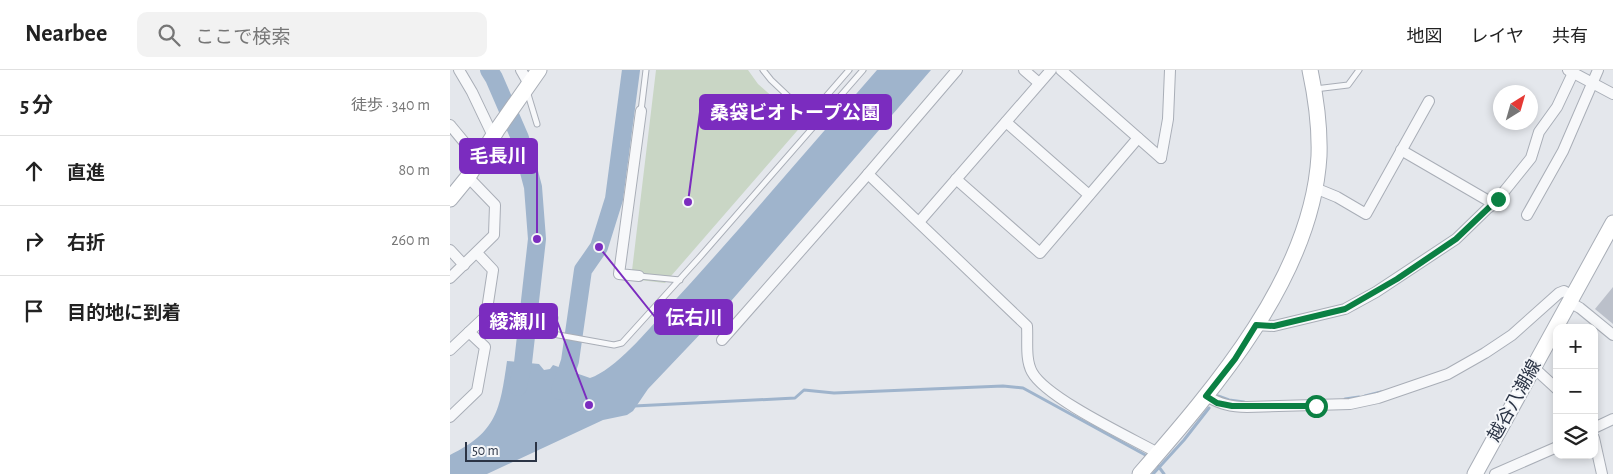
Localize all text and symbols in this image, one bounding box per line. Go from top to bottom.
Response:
search box [137,12,487,57]
icon: search [155,21,183,49]
text: Nearbee [25,22,107,46]
text: ここで検索 [195,28,290,47]
text: 地図 [1407,28,1443,46]
text: レイヤ [1471,28,1524,46]
text: 共有 [1552,28,1588,46]
north arrow [1493,85,1538,130]
text: 5 分 [20,95,53,116]
callout: 桑袋ビオトープ公園 [700,95,891,129]
text: 徒歩 · 340 m [351,97,430,113]
text: 桑袋ビオトープ公園 [710,102,880,123]
callout: 毛長川 [460,139,537,173]
text: 毛長川 [469,146,527,166]
icon: ahead [20,157,48,185]
text: 80 m [399,162,430,178]
text: 直進 [67,164,105,183]
route end [1487,188,1510,211]
icon: right [20,227,48,255]
text: 260 m [391,232,430,248]
text: 右折 [67,234,105,253]
icon: arrive [20,297,48,325]
callout: 伝右川 [655,300,732,334]
text: 目的地に到着 [67,304,181,323]
callout: 綾瀬川 [480,304,557,338]
text: 伝右川 [665,307,723,328]
text: 綾瀬川 [489,311,547,332]
map controls [1553,324,1598,459]
button: + [1553,324,1598,369]
street label: 越谷八潮線 [1484,356,1545,445]
button: − [1553,369,1598,414]
route start [1305,395,1328,418]
button: layers [1553,414,1598,459]
scale bar [465,439,538,462]
text: 50 m [472,444,499,458]

